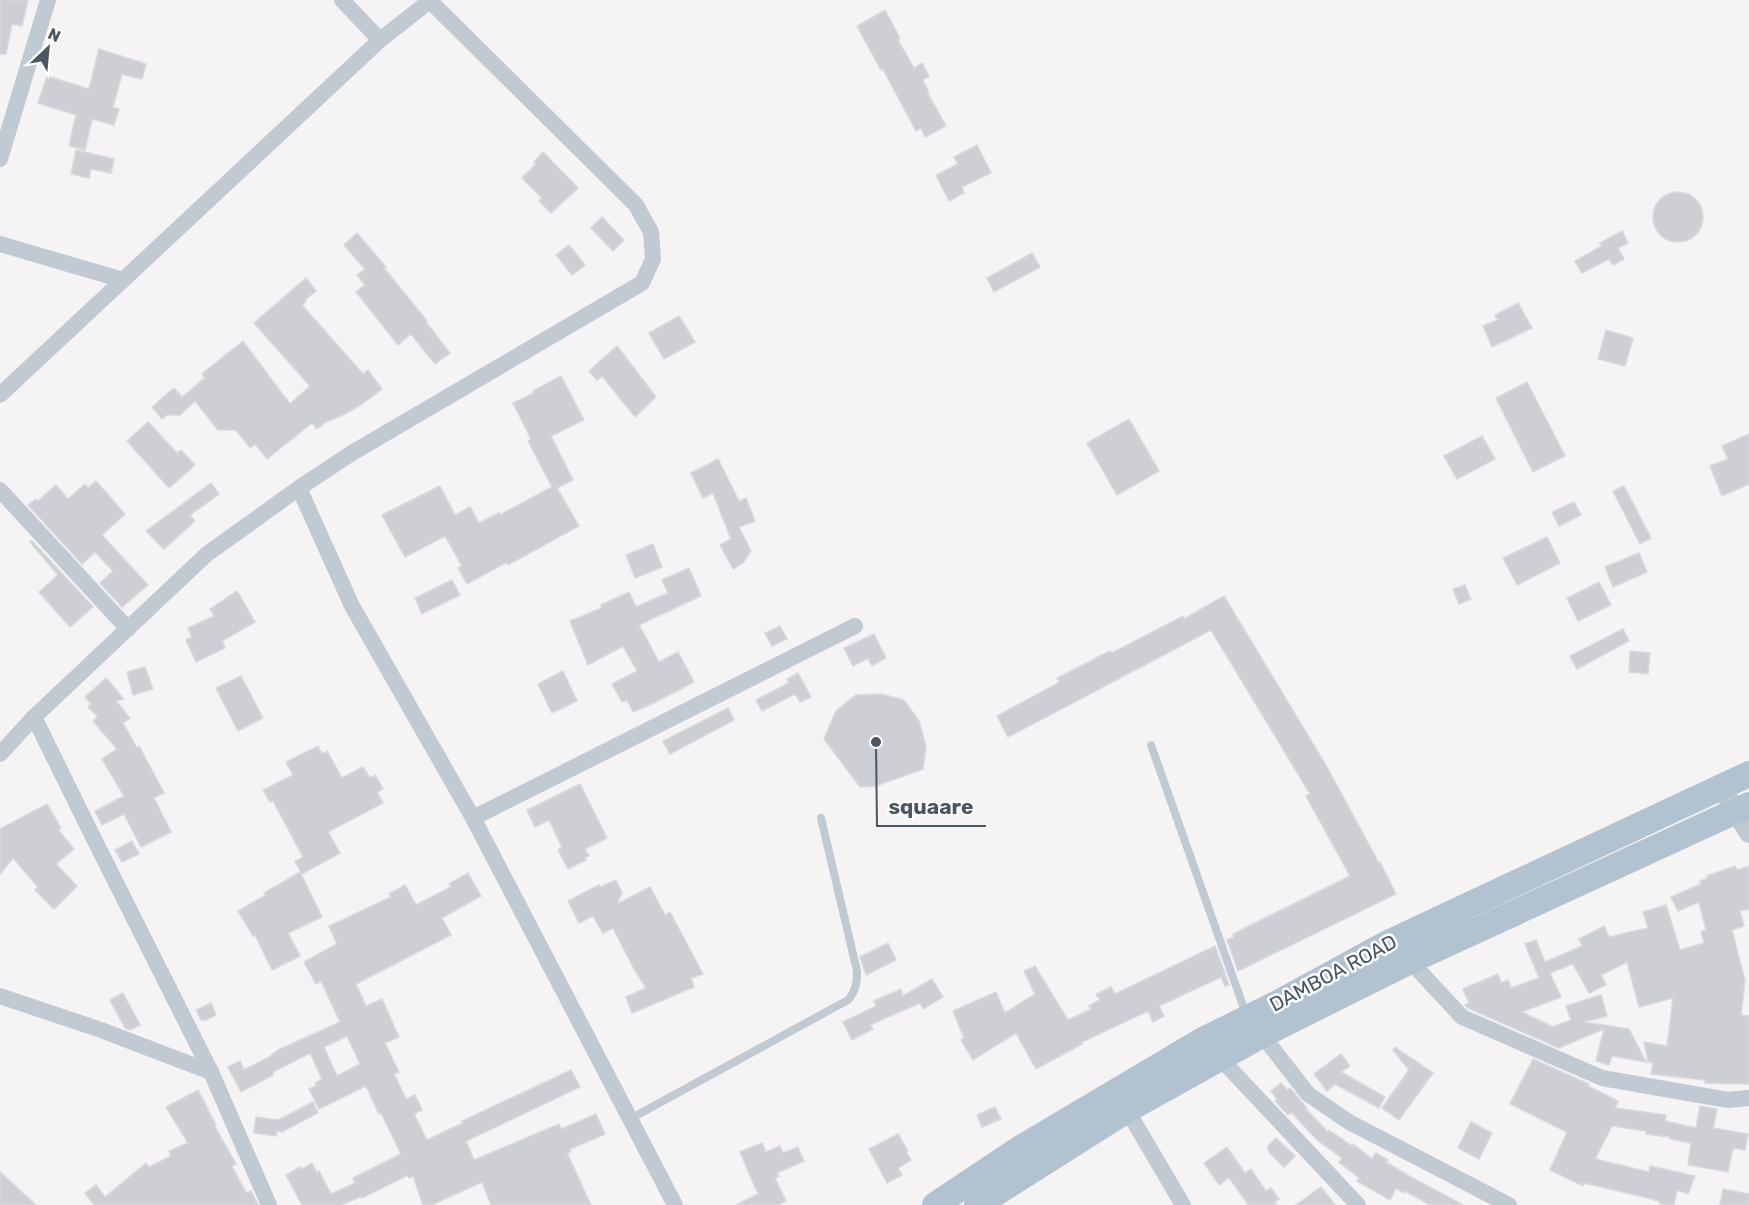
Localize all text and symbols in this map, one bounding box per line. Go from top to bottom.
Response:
north arrow [18,18,78,78]
text: N [45,24,64,46]
callout: squaare [877,787,986,826]
text: squaare [888,794,974,819]
street label: DAMBOA ROAD [1265,929,1401,1017]

